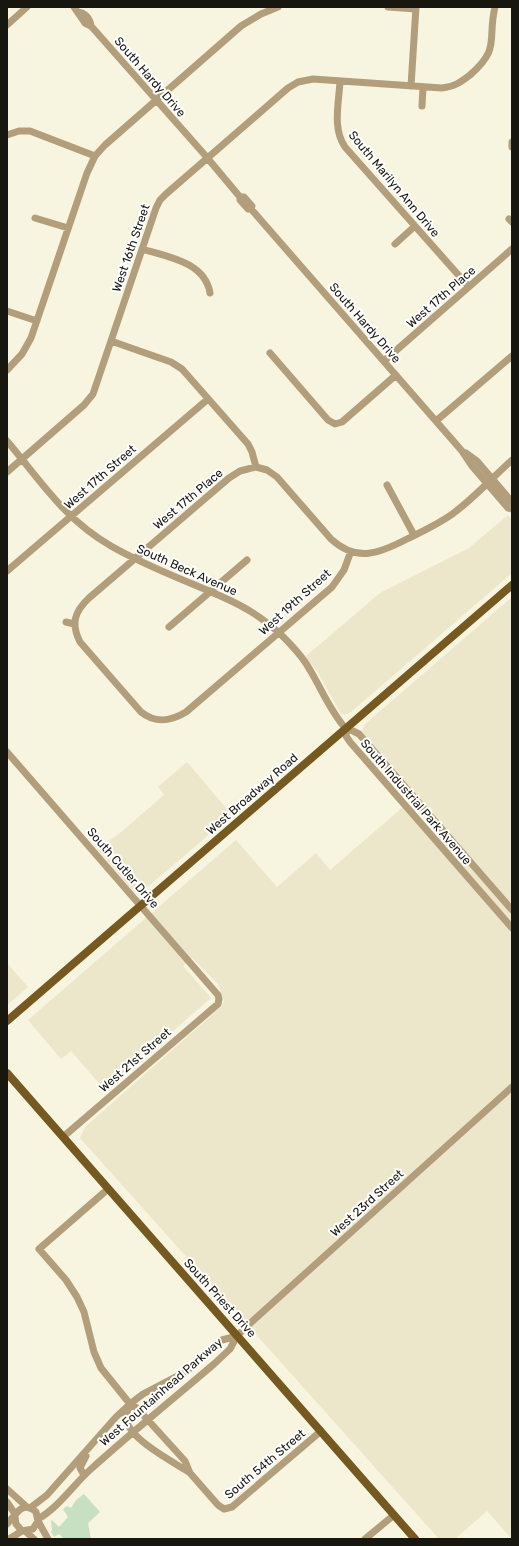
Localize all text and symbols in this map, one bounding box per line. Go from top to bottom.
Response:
street label: South Hardy Drive [111,34,189,120]
street label: South Marilyn Ann Drive [346,128,443,240]
street label: West 16th Street [109,202,153,294]
street label: West 17th Place [404,263,478,331]
street label: South Hardy Drive [326,280,404,366]
street label: West 17th Street [61,442,139,512]
street label: West 17th Place [150,466,226,532]
street label: South Beck Avenue [135,542,240,599]
street label: West 19th Street [256,566,334,638]
street label: South Industrial Park Avenue [358,736,474,868]
street label: West Broadway Road [203,750,301,838]
street label: South Cutler Drive [84,825,162,911]
street label: West 21st Street [96,1025,174,1095]
street label: West 23rd Street [328,1166,407,1239]
street label: South Priest Drive [181,1256,259,1340]
street label: West Fountainhead Parkway [97,1335,225,1449]
street label: South 54th Street [222,1426,308,1502]

